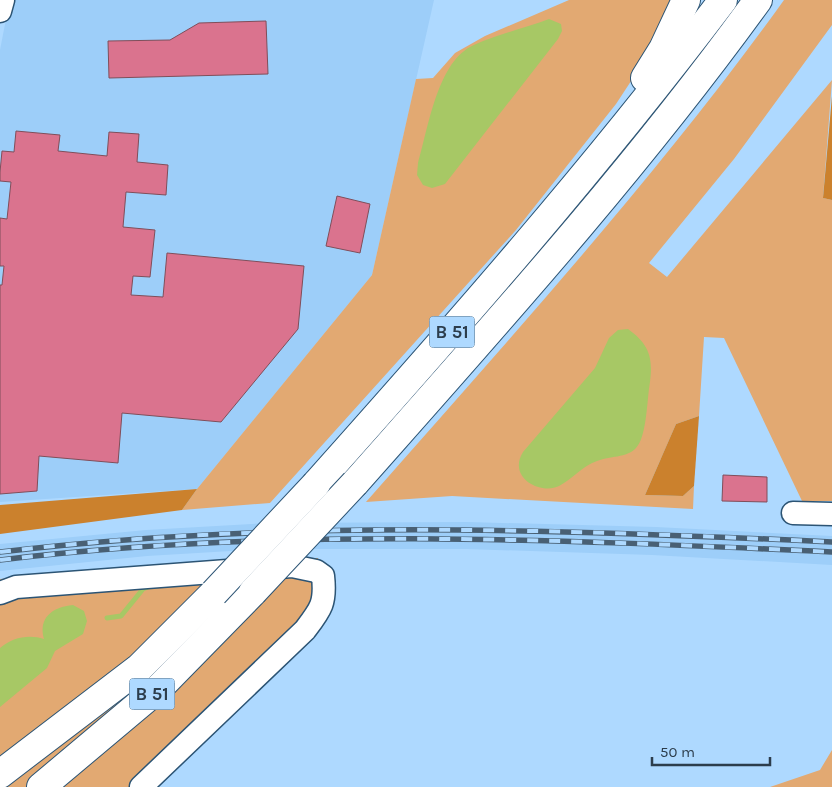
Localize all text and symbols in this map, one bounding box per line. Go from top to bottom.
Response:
road number: B 51 [430,316,474,348]
road number: B 51 [130,679,174,710]
scale bar [652,734,770,766]
text: 50 m [660,743,695,761]

